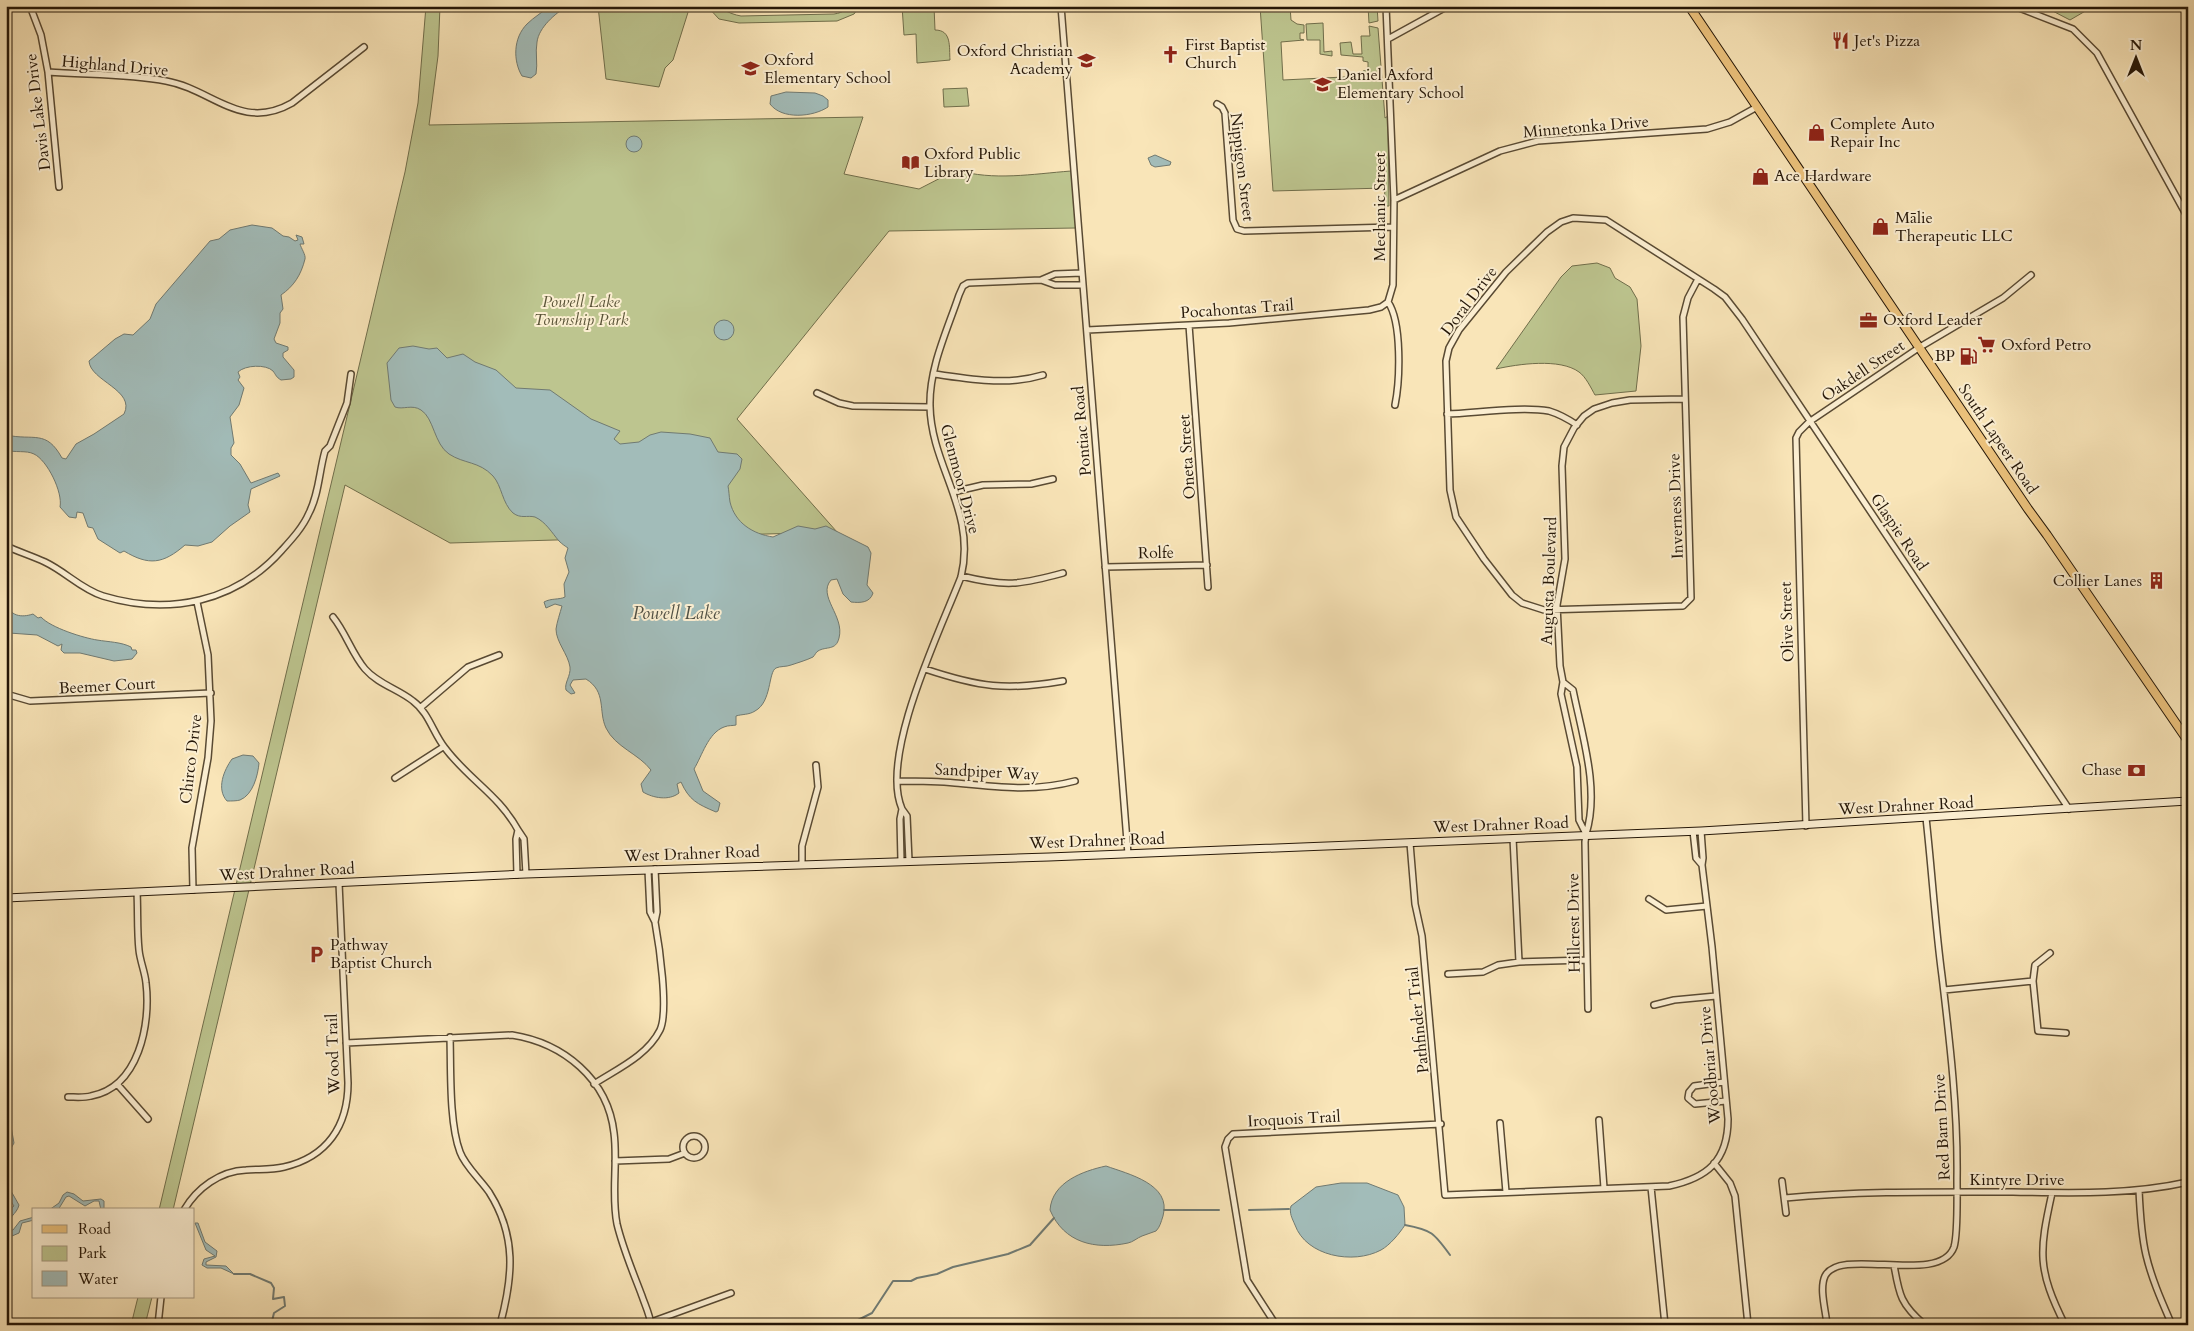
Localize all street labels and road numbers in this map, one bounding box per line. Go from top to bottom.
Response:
street label: Highland Drive [61,50,169,82]
street label: Davis Lake Drive [20,52,56,172]
street label: Nippigon Street [1224,111,1260,223]
street label: Minnetonka Drive [1522,111,1650,143]
street label: Mechanic Street [1369,152,1391,262]
street label: Doral Drive [1436,262,1502,340]
street label: Pocahontas Trail [1180,294,1294,324]
street label: Oakdell Street [1817,335,1909,407]
street label: South Lapeer Road [1953,380,2043,499]
street label: Pontiac Road [1067,385,1097,477]
street label: Oneta Street [1173,414,1201,500]
street label: Glenmoor Drive [935,422,985,536]
street label: Inverness Drive [1663,453,1689,559]
street label: Glaspie Road [1865,489,1933,575]
street label: Augusta Boulevard [1536,516,1562,646]
street label: Rolfe [1138,542,1174,564]
street label: Olive Street [1775,581,1799,663]
street label: Beemer Court [58,672,156,700]
street label: Chirco Drive [175,713,207,805]
street label: Sandpiper Way [934,758,1040,786]
street label: West Drahner Road [1837,791,1975,821]
street label: West Drahner Road [1432,812,1570,838]
street label: West Drahner Road [1028,828,1166,854]
street label: West Drahner Road [623,841,761,867]
street label: West Drahner Road [218,857,356,887]
street label: Hillcrest Drive [1562,873,1586,973]
street label: Pathfinder Trial [1401,966,1435,1074]
street label: Woodbriar Drive [1694,1005,1726,1126]
street label: Wood Trail [321,1013,345,1096]
street label: Red Barn Drive [1928,1073,1956,1181]
street label: Iroquois Trail [1247,1106,1341,1132]
street label: Kintyre Drive [1969,1169,2065,1191]

